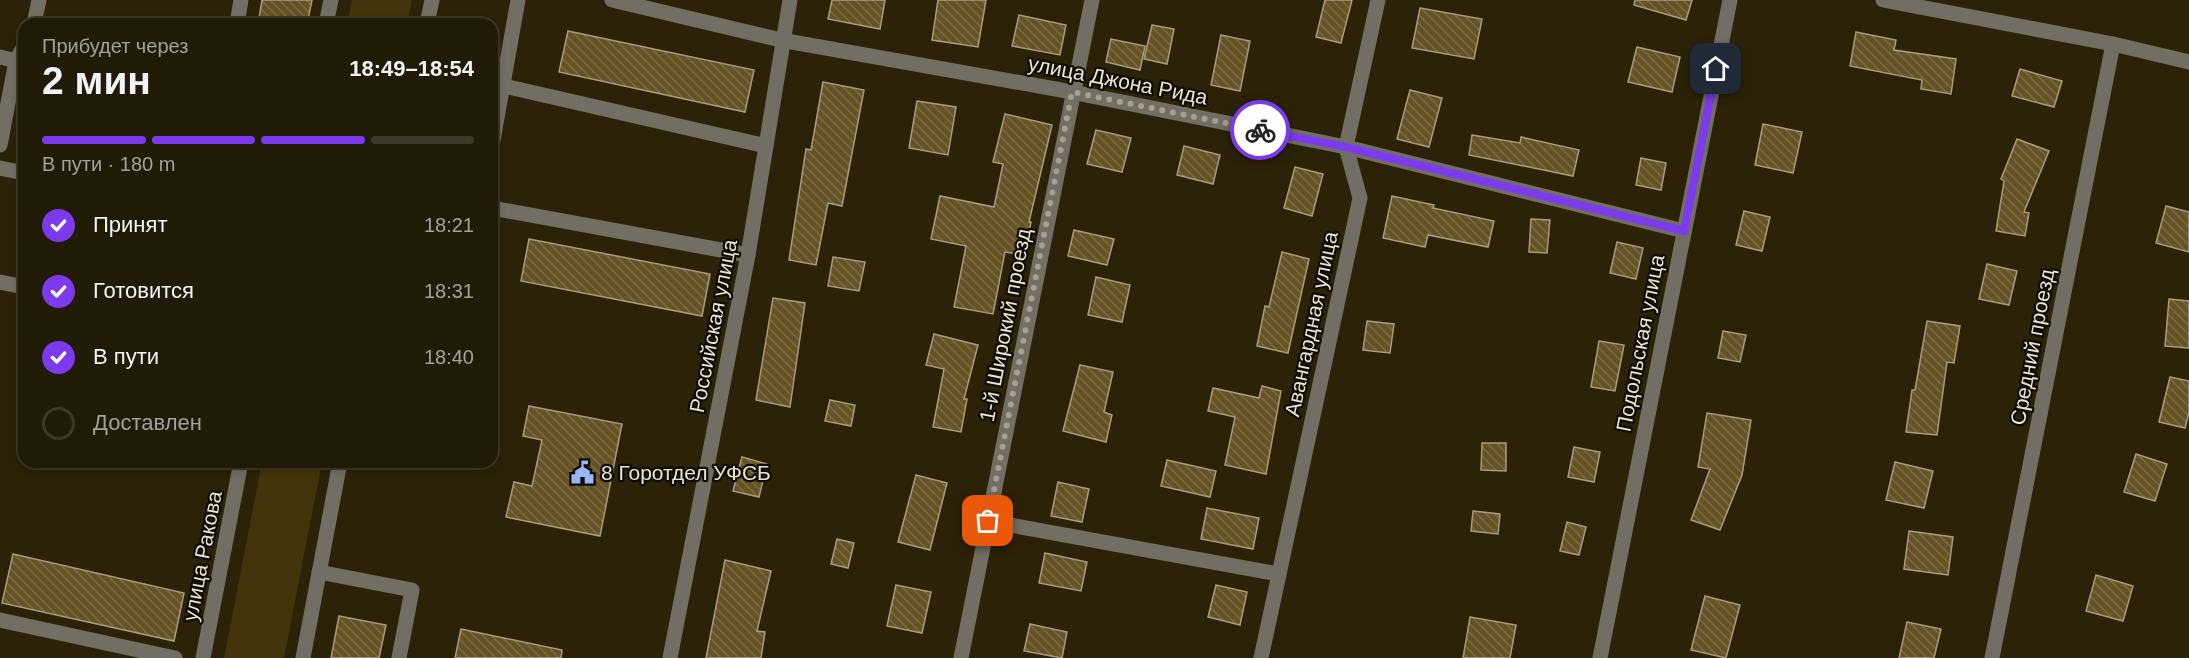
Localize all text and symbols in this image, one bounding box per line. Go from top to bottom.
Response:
text: Прибудет через [42,35,188,57]
pin [1690,43,1741,94]
street label: улица Джона Рида [1026,51,1210,109]
icon: home [1699,52,1732,85]
text: 18:49–18:54 [349,56,474,81]
text: 2 мин [42,59,151,102]
courier [1230,100,1290,160]
icon: bike [1244,114,1277,147]
text: В пути · 180 m [42,153,175,175]
icon: check [42,209,75,242]
text: Принят [93,212,167,237]
text: 18:21 [424,214,474,236]
street label: 1-й Широкий проезд [975,226,1035,424]
street label: Авангардная улица [1280,229,1342,419]
street label: Российская улица [685,237,741,415]
street label: Подольская улица [1612,252,1668,433]
street label: Средний проезд [2006,267,2058,427]
icon: check [42,275,75,308]
text: Готовится [93,278,194,303]
text: 18:31 [424,280,474,302]
icon: check [42,341,75,374]
text: В пути [93,344,159,369]
text: 18:40 [424,346,474,368]
text: Доставлен [93,410,202,435]
public building icon: 8 Горотдел УФСБ [570,459,596,485]
place label: 8 Горотдел УФСБ [601,461,771,484]
street label: улица Ракова [178,489,226,623]
pin [962,495,1013,546]
icon: bag [971,504,1004,537]

